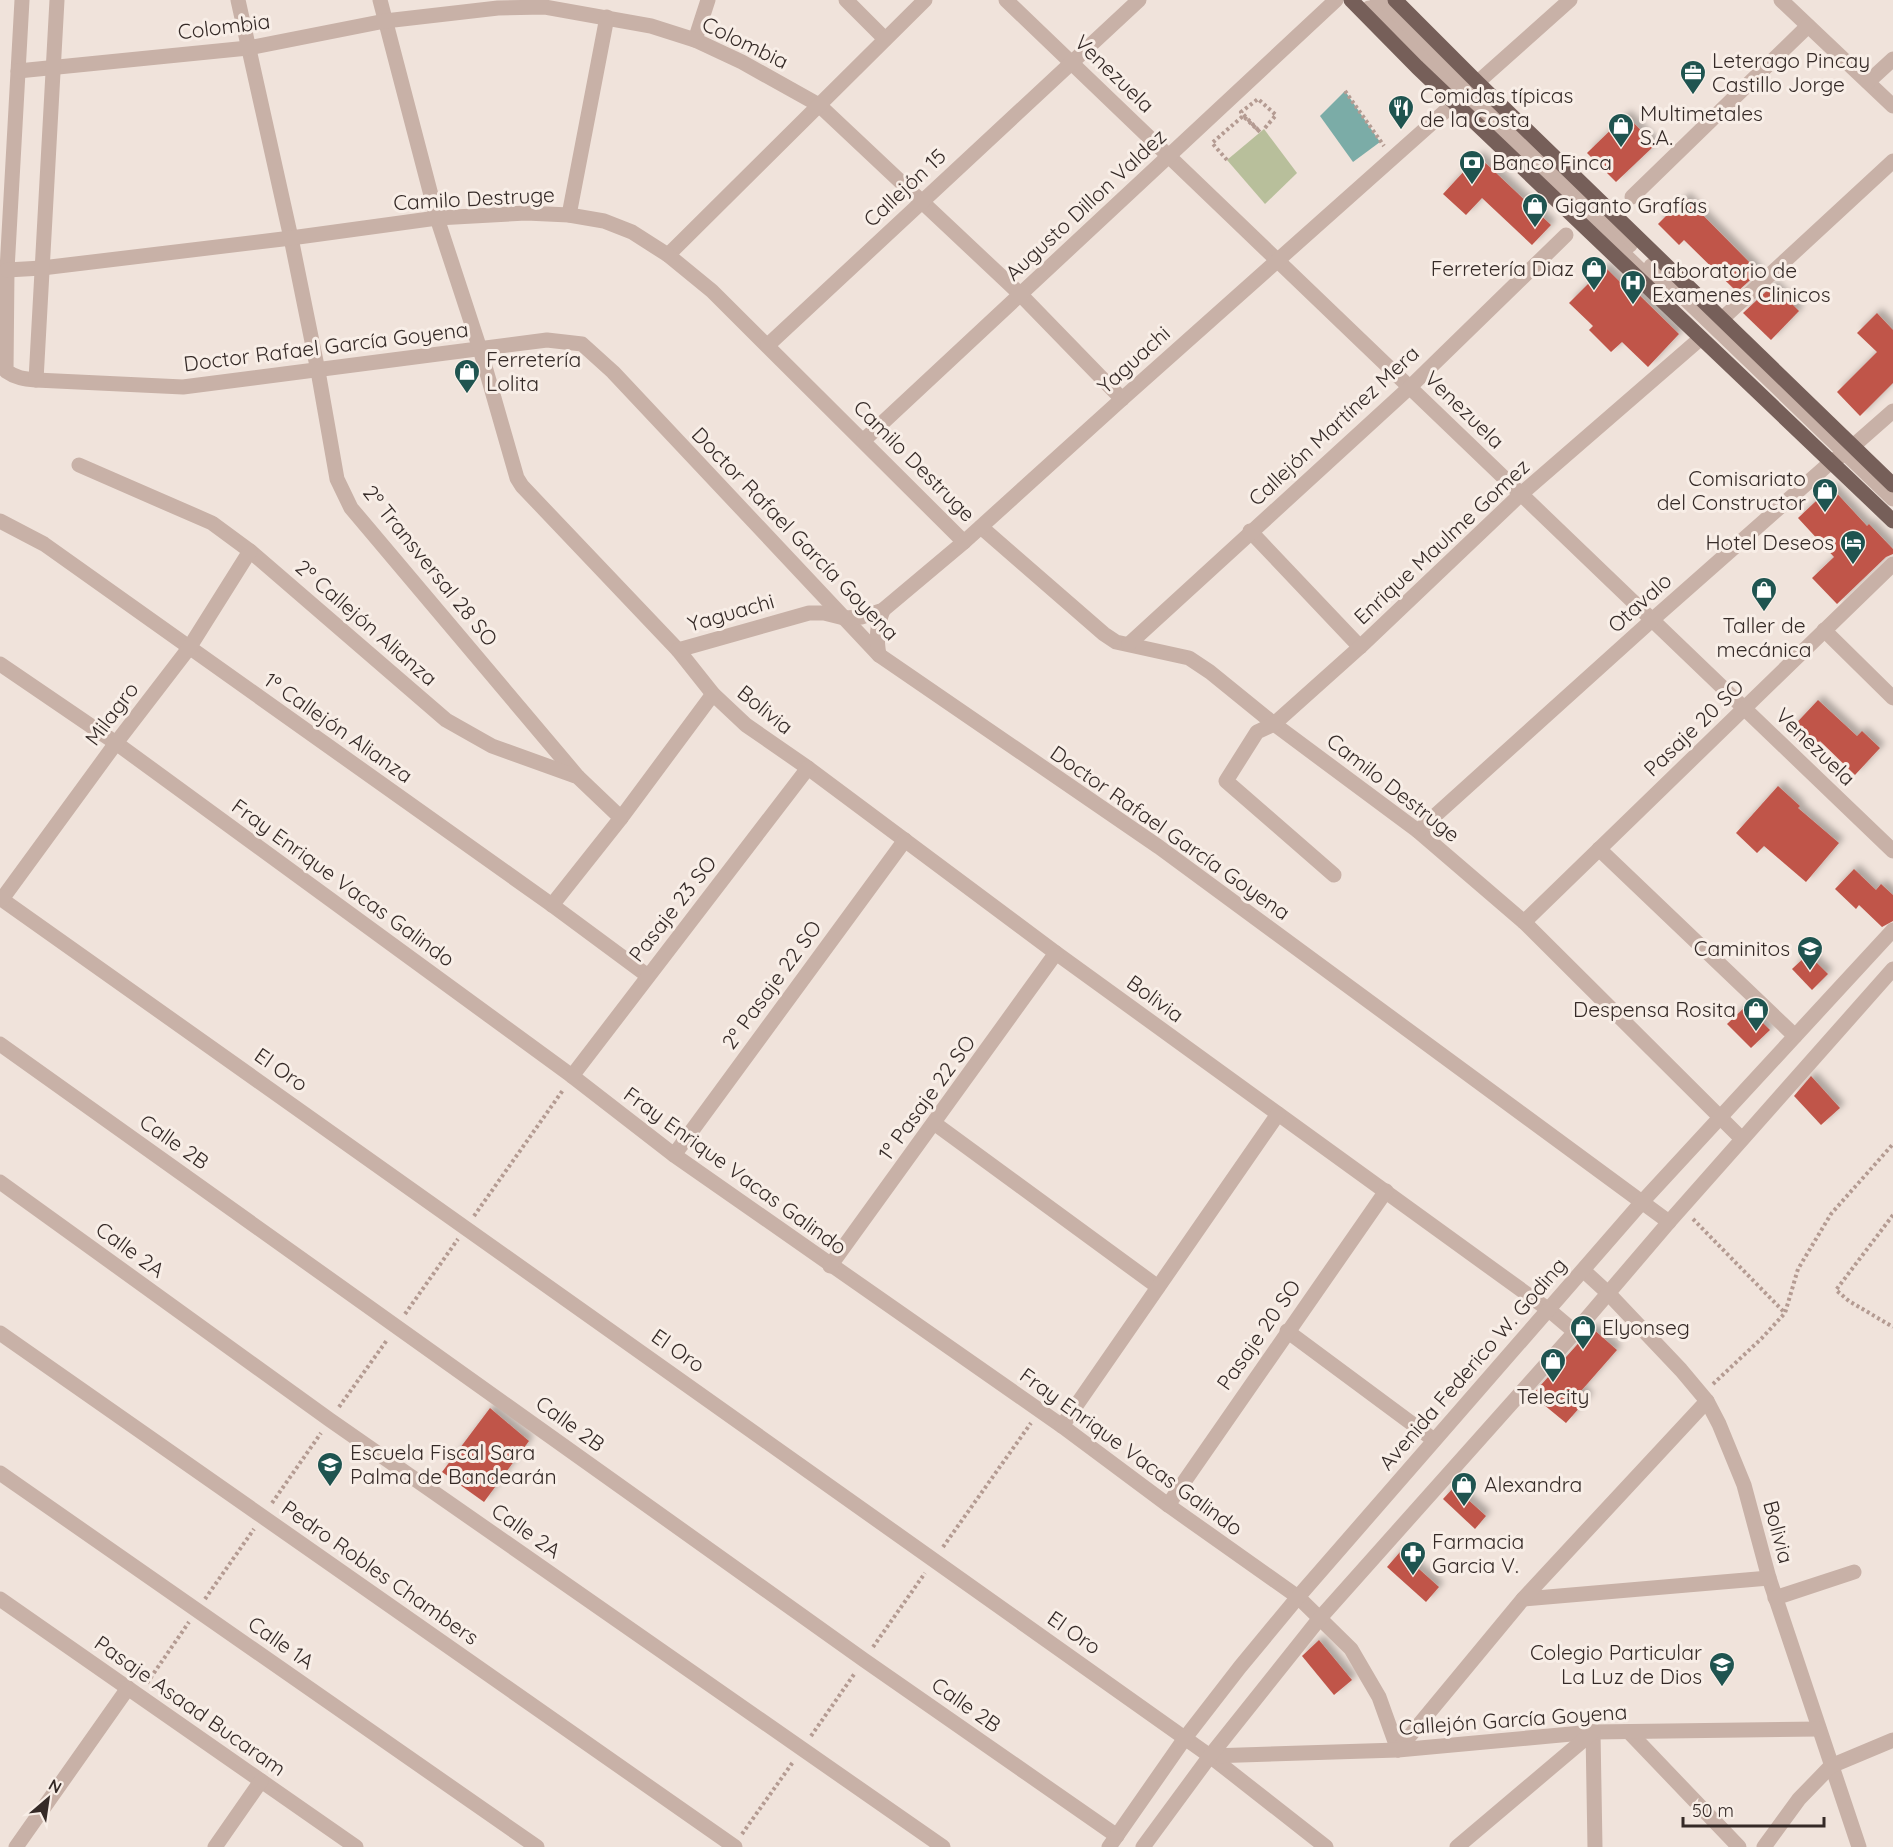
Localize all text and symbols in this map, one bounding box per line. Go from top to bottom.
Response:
street label: Colombia [176,7,272,45]
street label: Colombia [698,10,793,74]
street label: Venezuela [1069,29,1160,118]
place label: Leterago Pincay Castillo Jorge [1712,47,1870,97]
office icon: Leterago Pincay Castillo Jorge [1678,58,1708,96]
place label: Comidas típicas de la Costa [1420,82,1573,132]
restaurant icon: Comidas típicas de la Costa [1386,93,1416,131]
place label: Multimetales S.A. [1640,100,1763,150]
shop icon: Multimetales S.A. [1606,111,1636,149]
street label: Augusto Dillon Valdez [999,123,1171,286]
street label: Callejón 15 [858,143,951,232]
bank icon: Banco Finca [1457,148,1487,186]
place label: Banco Finca [1492,149,1612,175]
street label: Camilo Destruge [393,181,555,215]
shop icon: Giganto Grafías [1520,191,1550,229]
place label: Giganto Grafías [1555,192,1707,218]
shop icon: Ferretería Diaz [1579,254,1609,292]
place label: Ferretería Diaz [1431,255,1574,281]
place label: Laboratorio de Examenes Clinicos [1652,257,1831,307]
hospital icon: Laboratorio de Examenes Clinicos [1618,268,1648,306]
street label: Doctor Rafael García Goyena [182,316,470,376]
street label: Yaguachi [1092,320,1175,399]
street label: Callejón Martínez Mera [1243,340,1424,511]
place label: Ferretería Lolita [486,346,581,396]
shop icon: Ferretería Lolita [452,357,482,395]
street label: Venezuela [1419,365,1510,454]
street label: Camilo Destruge [848,394,981,527]
street label: Doctor Rafael García Goyena [687,421,905,646]
street label: Enrique Maulme Gomez [1348,453,1535,629]
place label: Comisariato del Constructor [1657,465,1806,515]
shop icon: Comisariato del Constructor [1810,476,1840,514]
street label: 2º Transversal 28 SO [358,480,504,651]
hotel icon: Hotel Deseos [1838,528,1868,566]
place label: Hotel Deseos [1705,529,1834,555]
street label: 2º Callejón Alianza [290,554,443,691]
street label: Otavalo [1602,567,1677,638]
shop icon: Taller de mecánica [1749,575,1779,613]
street label: Yaguachi [685,587,777,637]
place label: Taller de mecánica [1717,612,1811,662]
street label: 1º Callejón Alianza [259,666,418,788]
street label: Pasaje 20 SO [1638,673,1749,781]
street label: Milagro [79,676,143,750]
street label: Bolivia [733,679,799,739]
street label: Venezuela [1770,702,1861,791]
street label: Camilo Destruge [1322,727,1465,847]
street label: Doctor Rafael García Goyena [1046,739,1296,925]
street label: Fray Enrique Vacas Galindo [227,793,460,972]
street label: Pasaje 23 SO [623,850,722,967]
street label: 2º Pasaje 22 SO [716,915,827,1054]
school or university icon: Caminitos [1795,934,1825,972]
place label: Caminitos [1694,935,1790,961]
street label: Bolivia [1122,969,1189,1028]
shop icon: Despensa Rosita [1741,995,1771,1033]
place label: Despensa Rosita [1573,996,1736,1022]
street label: 1º Pasaje 22 SO [872,1030,980,1165]
street label: El Oro [250,1042,313,1097]
street label: Fray Enrique Vacas Galindo [619,1081,852,1260]
street label: Calle 2B [135,1108,214,1174]
street label: Calle 2A [91,1216,170,1283]
street label: Avenida Federico W. Goding [1373,1252,1572,1475]
street label: Pasaje 20 SO [1211,1274,1306,1395]
shop icon: Elyonseg [1568,1313,1598,1351]
place label: Elyonseg [1602,1314,1690,1340]
street label: El Oro [647,1323,710,1378]
shop icon: Telecity [1538,1346,1568,1384]
street label: Fray Enrique Vacas Galindo [1015,1362,1248,1541]
place label: Telecity [1517,1383,1589,1409]
street label: Calle 2B [531,1390,610,1457]
place label: Escuela Fiscal Sara Palma de Bandearán [350,1439,557,1489]
school or university icon: Escuela Fiscal Sara Palma de Bandearán [315,1450,345,1488]
shop icon: Alexandra [1449,1470,1479,1508]
place label: Alexandra [1484,1471,1582,1497]
street label: Pedro Robles Chambers [277,1494,484,1650]
street label: Calle 2A [487,1497,566,1563]
street label: Bolivia [1758,1497,1800,1566]
place label: Farmacia Garcia V. [1432,1528,1524,1578]
pharmacy icon: Farmacia Garcia V. [1398,1539,1428,1577]
street label: El Oro [1043,1605,1106,1660]
street label: Calle 1A [243,1610,320,1674]
street label: Pasaje Asaad Bucaram [90,1629,291,1781]
place label: Colegio Particular La Luz de Dios [1530,1639,1702,1689]
school or university icon: Colegio Particular La Luz de Dios [1707,1650,1737,1688]
street label: Calle 2B [927,1671,1006,1737]
street label: Callejón García Goyena [1398,1698,1628,1740]
north arrow [18,1769,78,1829]
text: N [45,1774,65,1797]
scale bar [1683,1790,1824,1828]
text: 50 m [1692,1799,1734,1822]

